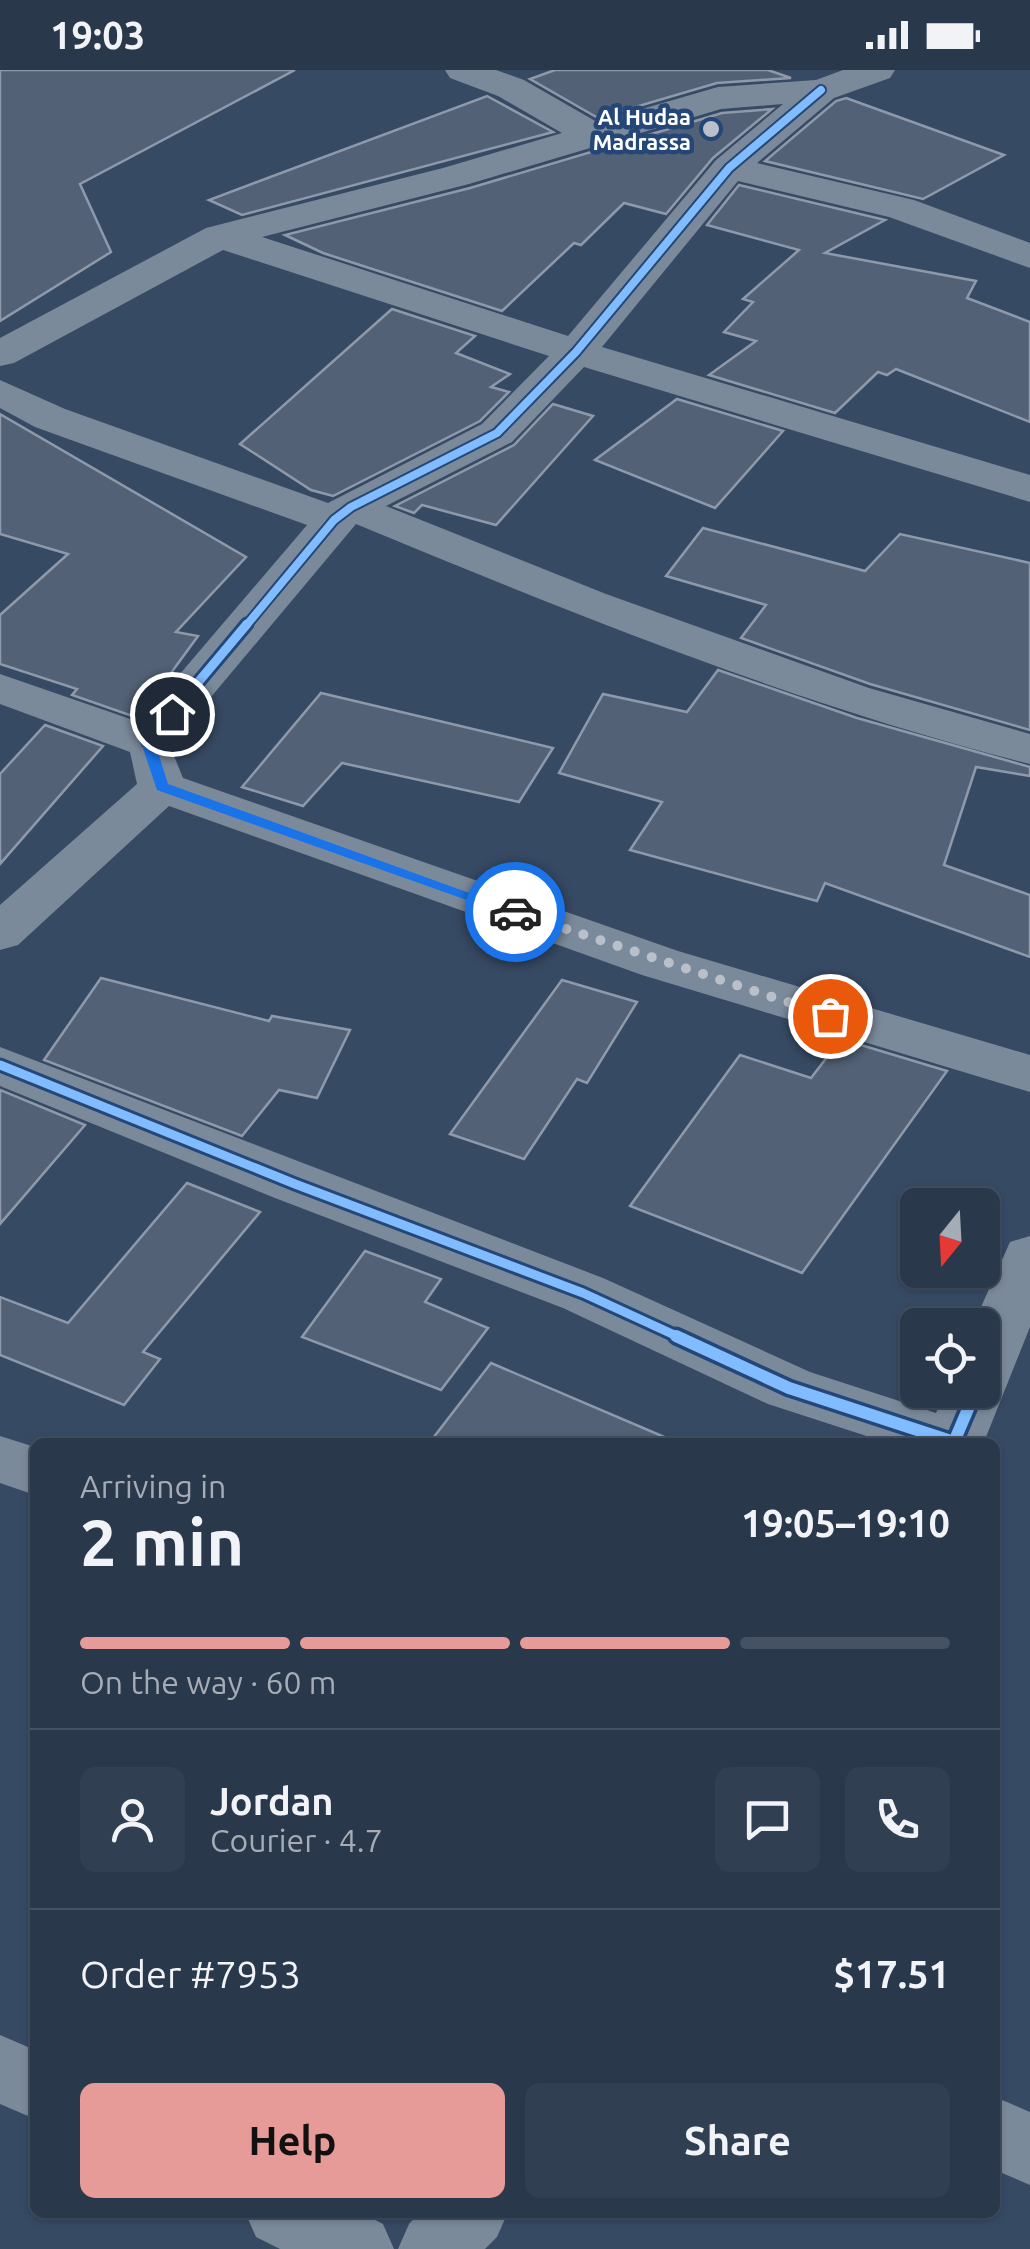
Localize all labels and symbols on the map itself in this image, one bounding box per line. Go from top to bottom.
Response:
place label: Al Hudaa Madrassa [593,104,691,154]
marker: Al Hudaa Madrassa [700,118,722,140]
pin [130,672,215,757]
courier [465,862,565,962]
pin [788,974,873,1059]
north arrow [900,1188,1000,1288]

